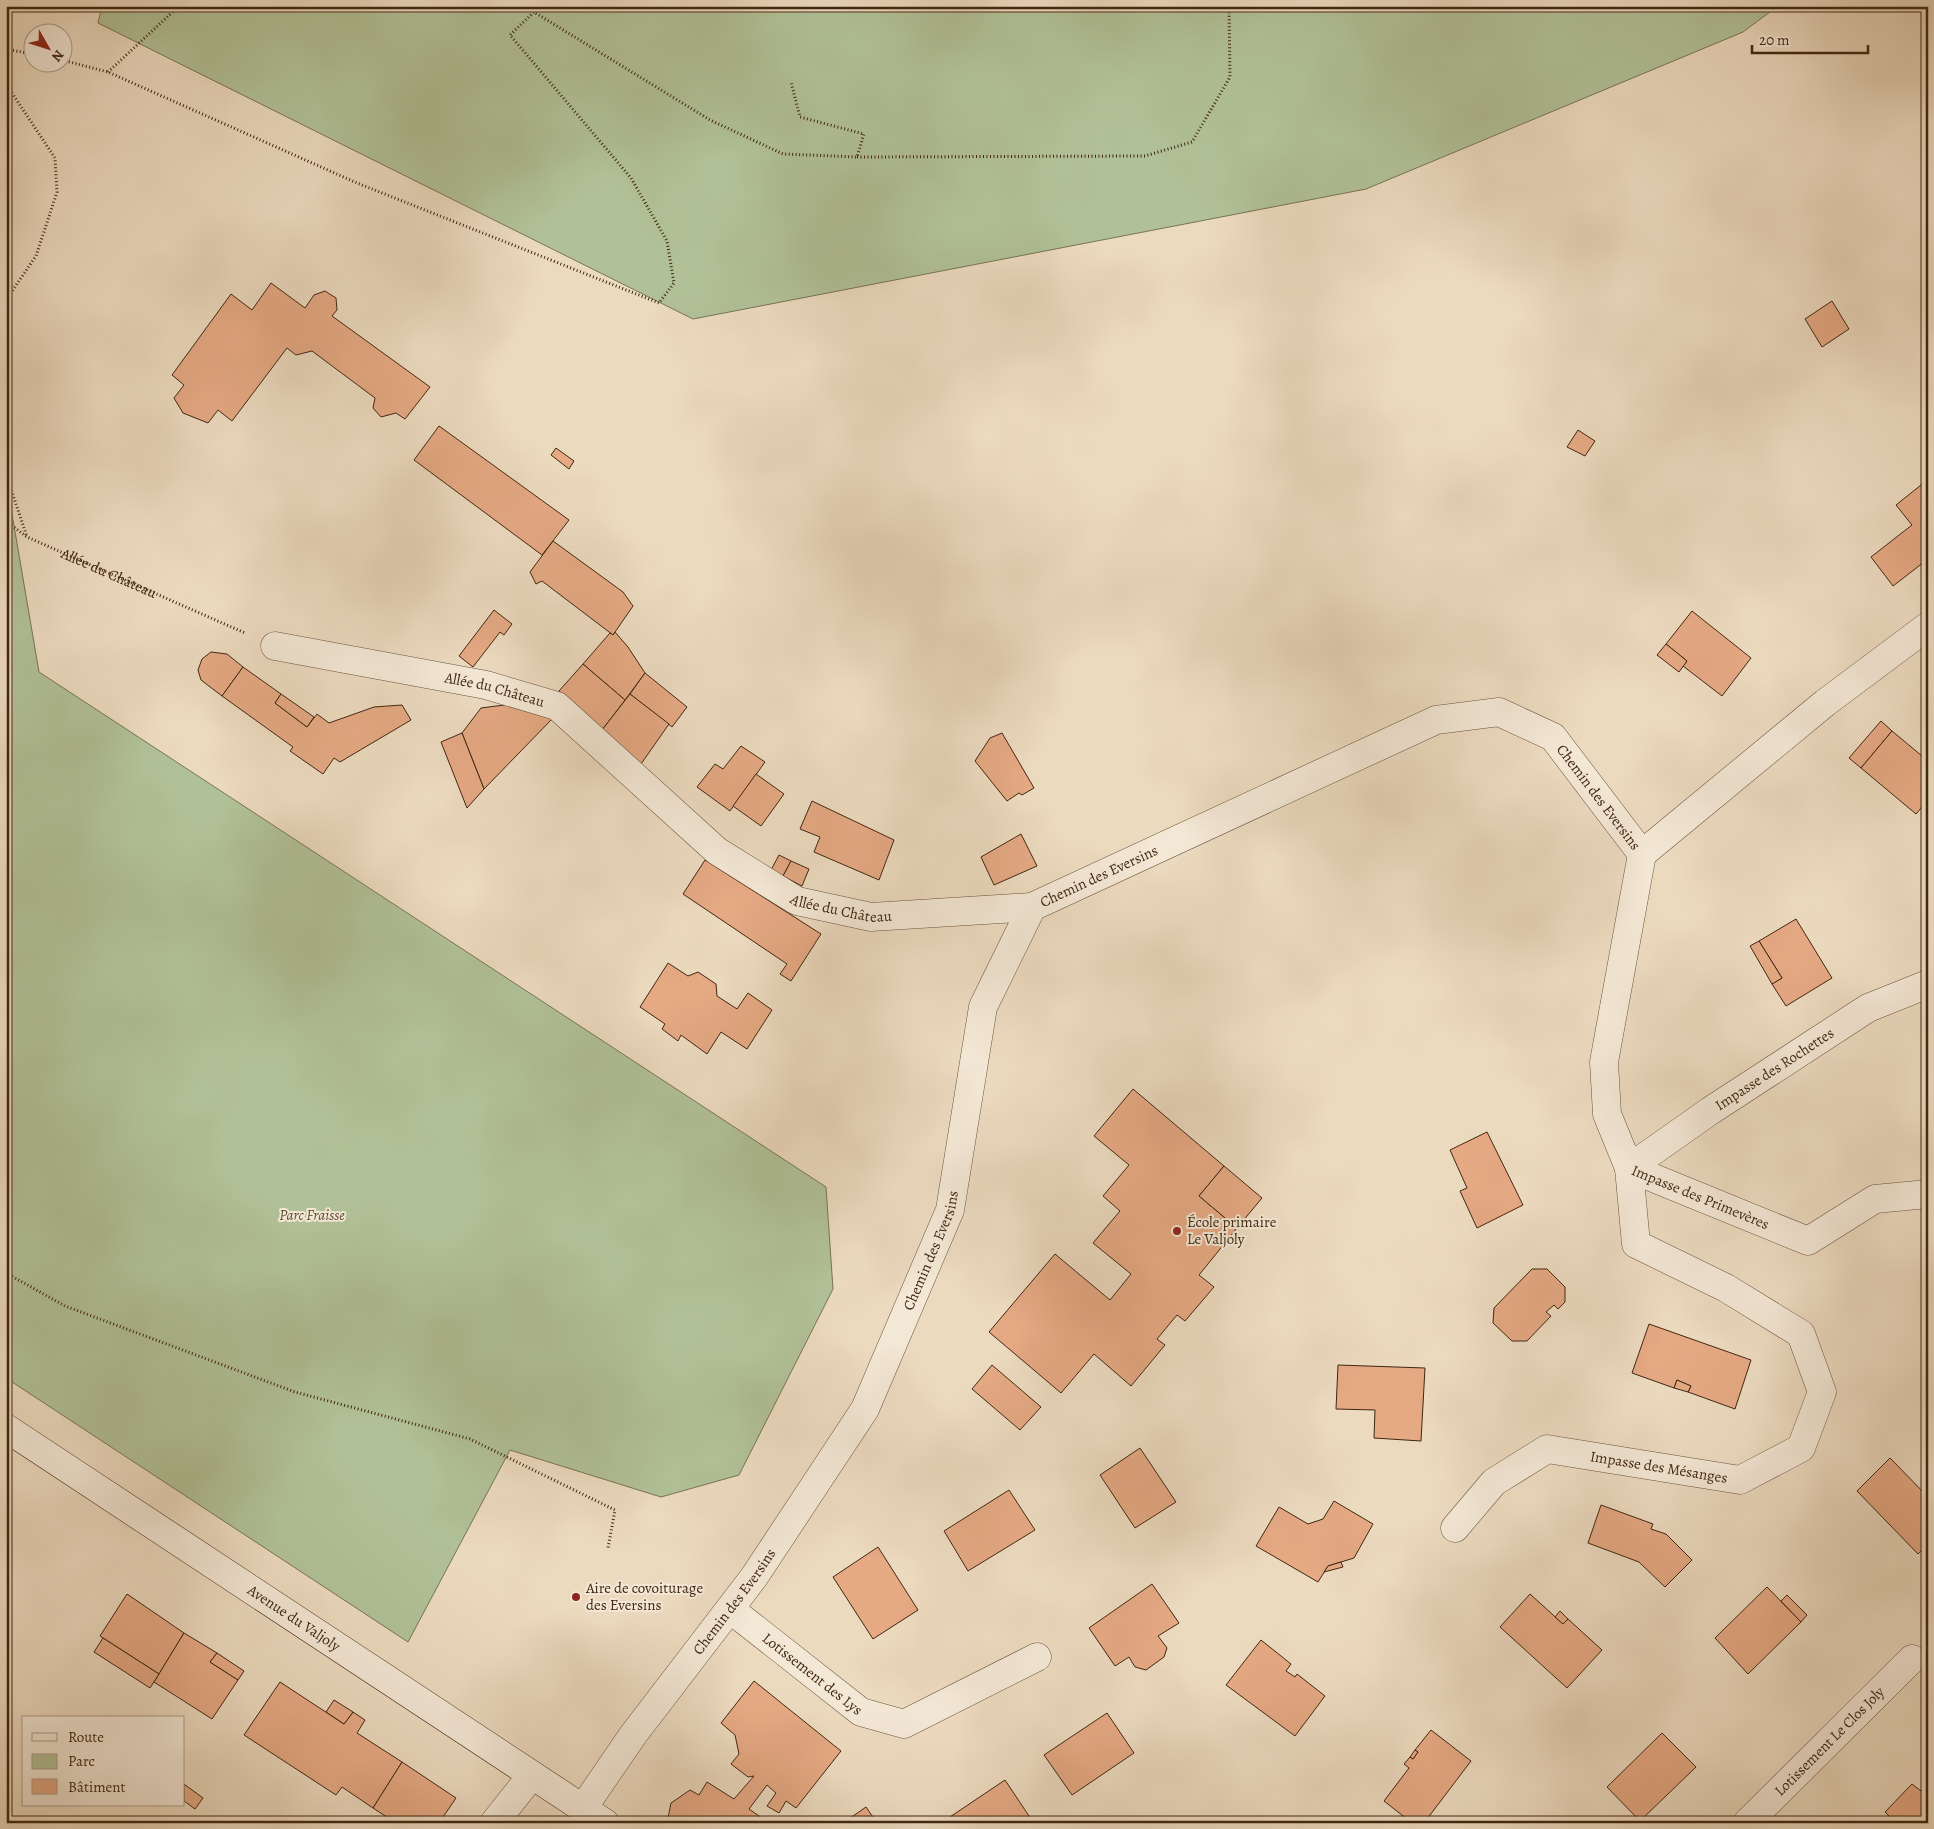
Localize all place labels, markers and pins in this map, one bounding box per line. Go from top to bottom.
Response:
place label: École primaire Le Valjoly [1187,1212,1277,1249]
marker: École primaire Le Valjoly [1171,1225,1183,1237]
place label: Aire de covoiturage des Eversins [585,1578,703,1615]
marker: Aire de covoiturage des Eversins [570,1591,582,1603]

